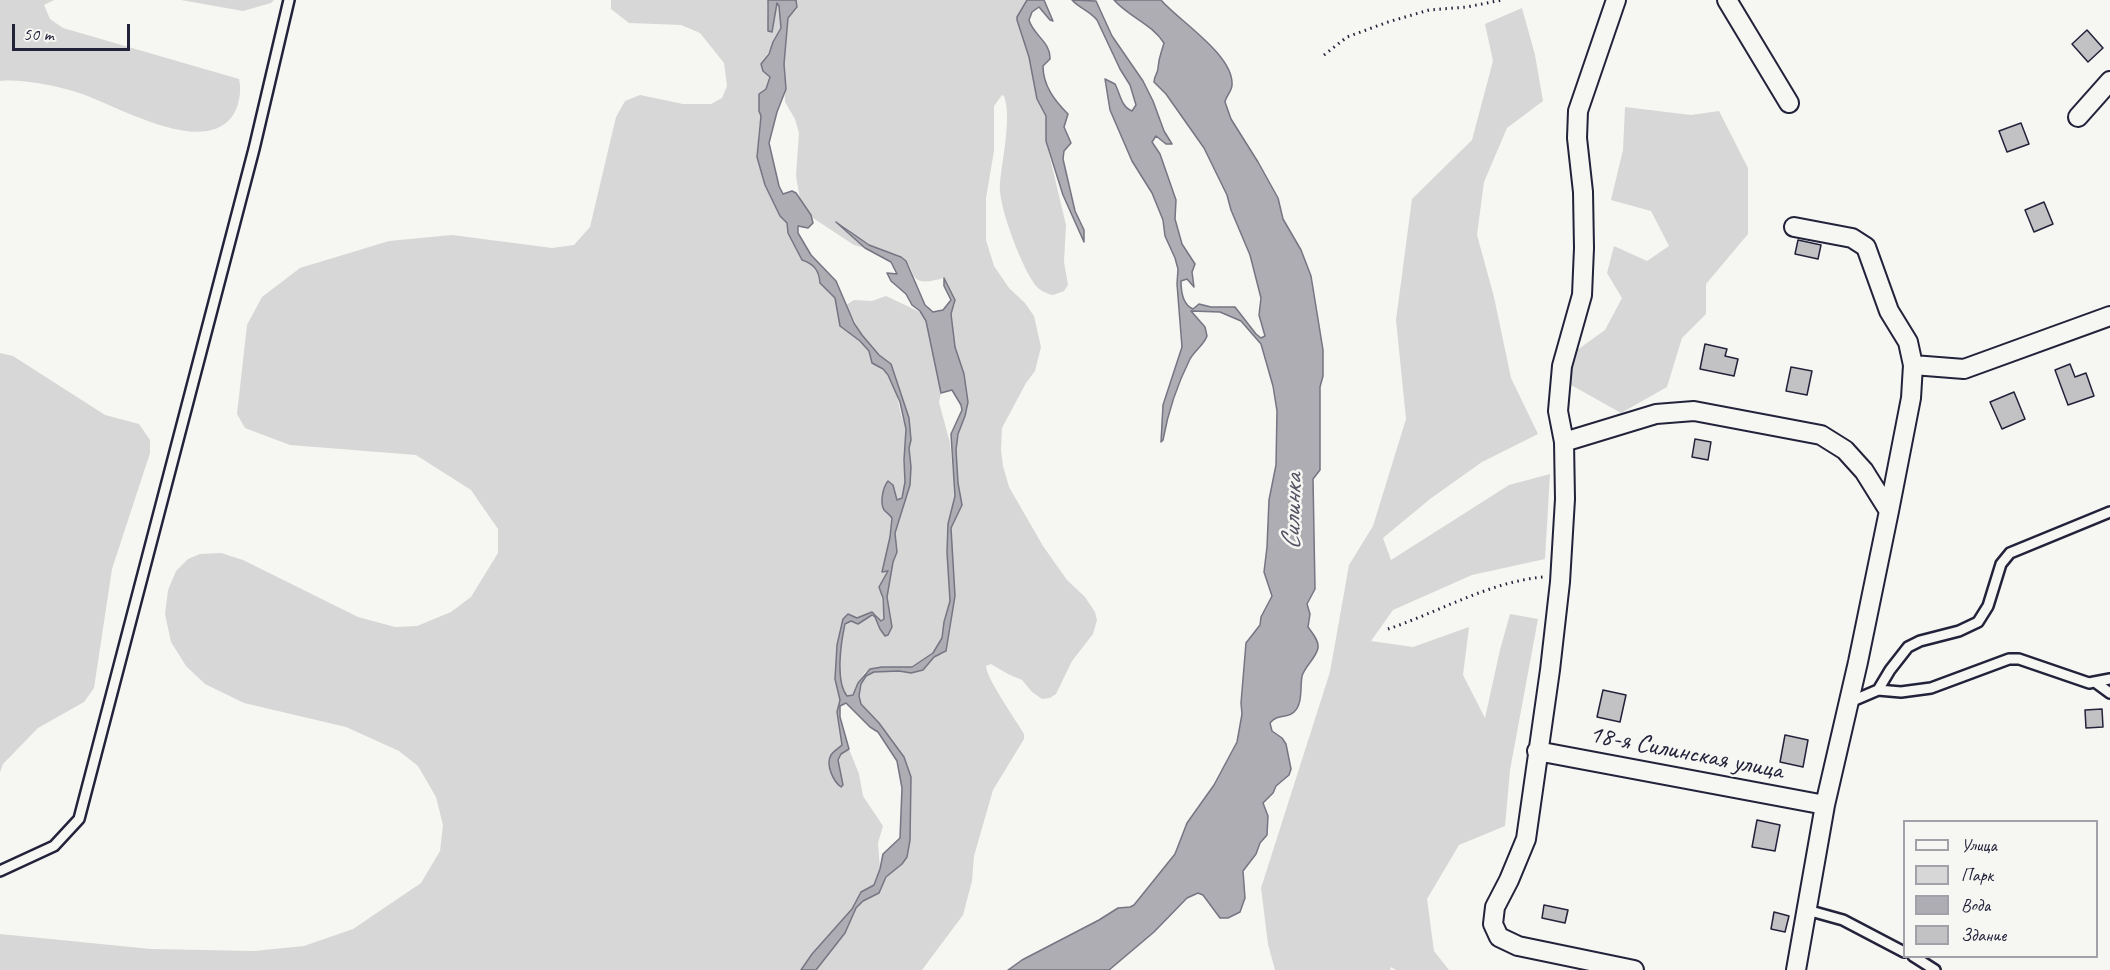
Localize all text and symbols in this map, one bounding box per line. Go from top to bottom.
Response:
scale bar [15,12,134,50]
text: 50 m [23,23,54,45]
water label: Силинка [1275,473,1311,551]
street label: 18-я Силинская улица [1587,719,1785,787]
legend [1903,820,2098,958]
text: Улица [1961,834,1997,856]
text: Парк [1961,864,1993,886]
text: Вода [1961,894,1990,916]
text: Здание [1961,924,2006,946]

